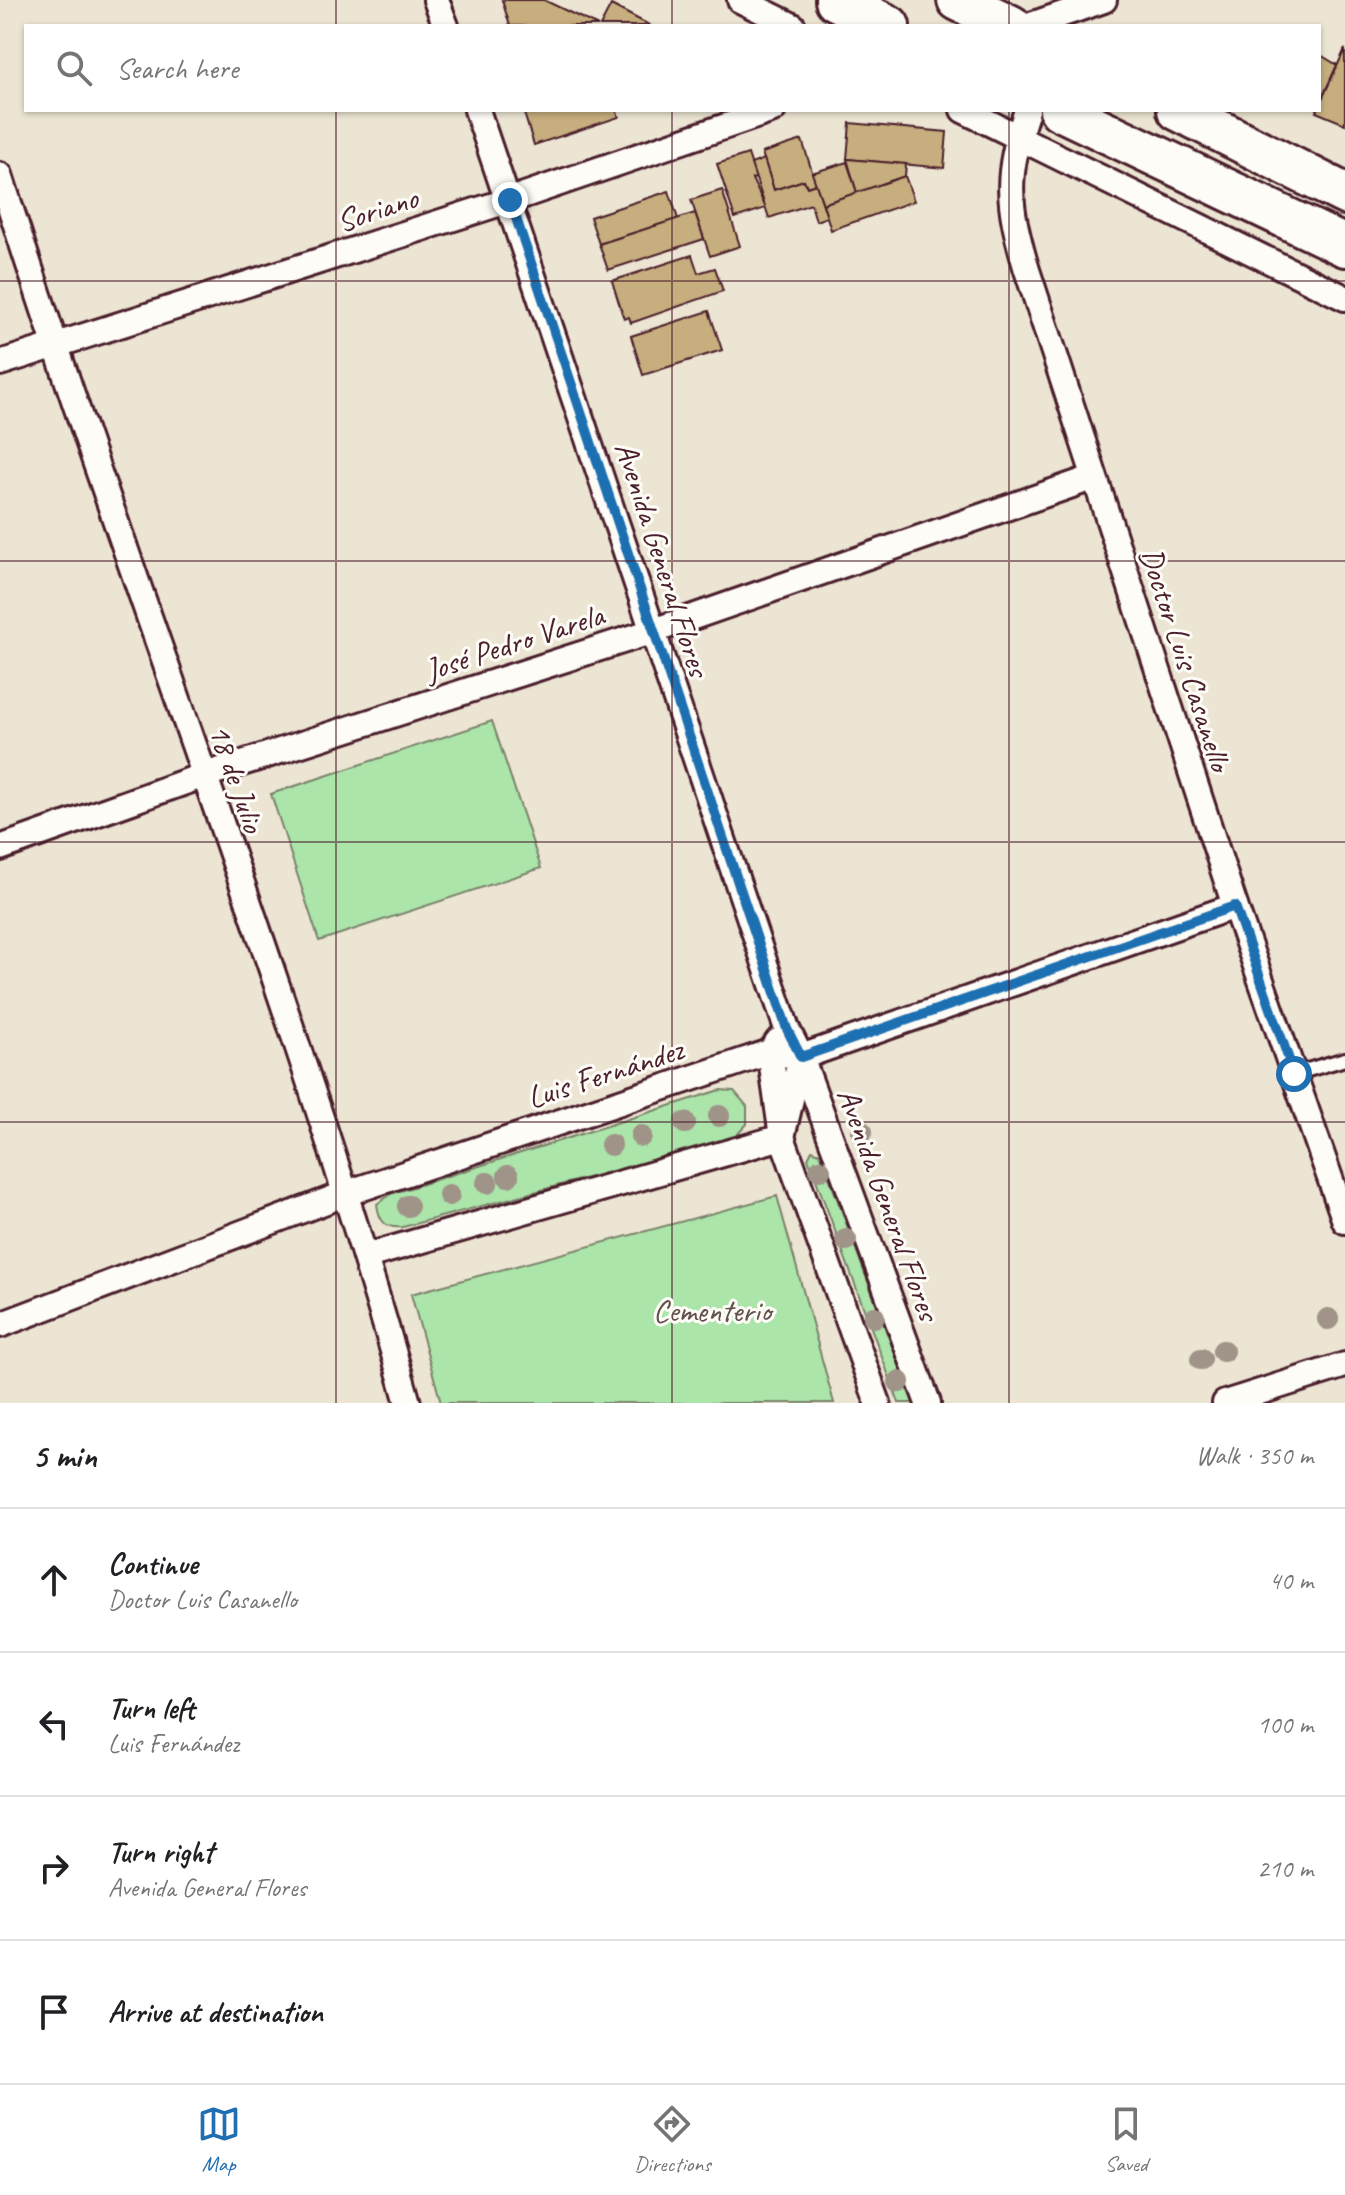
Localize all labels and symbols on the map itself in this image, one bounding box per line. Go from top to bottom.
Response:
street label: Soriano [331,177,425,242]
route end [492,182,528,218]
street label: Avenida General Flores [605,437,721,684]
street label: Doctor Luis Casanello [1130,542,1242,779]
street label: José Pedro Varela [418,594,611,691]
street label: 18 de Julio [199,719,275,839]
street label: Luis Fernández [522,1028,690,1118]
route start [1276,1056,1312,1092]
street label: Avenida General Flores [828,1083,951,1329]
park label: Cementerio [653,1290,775,1331]

